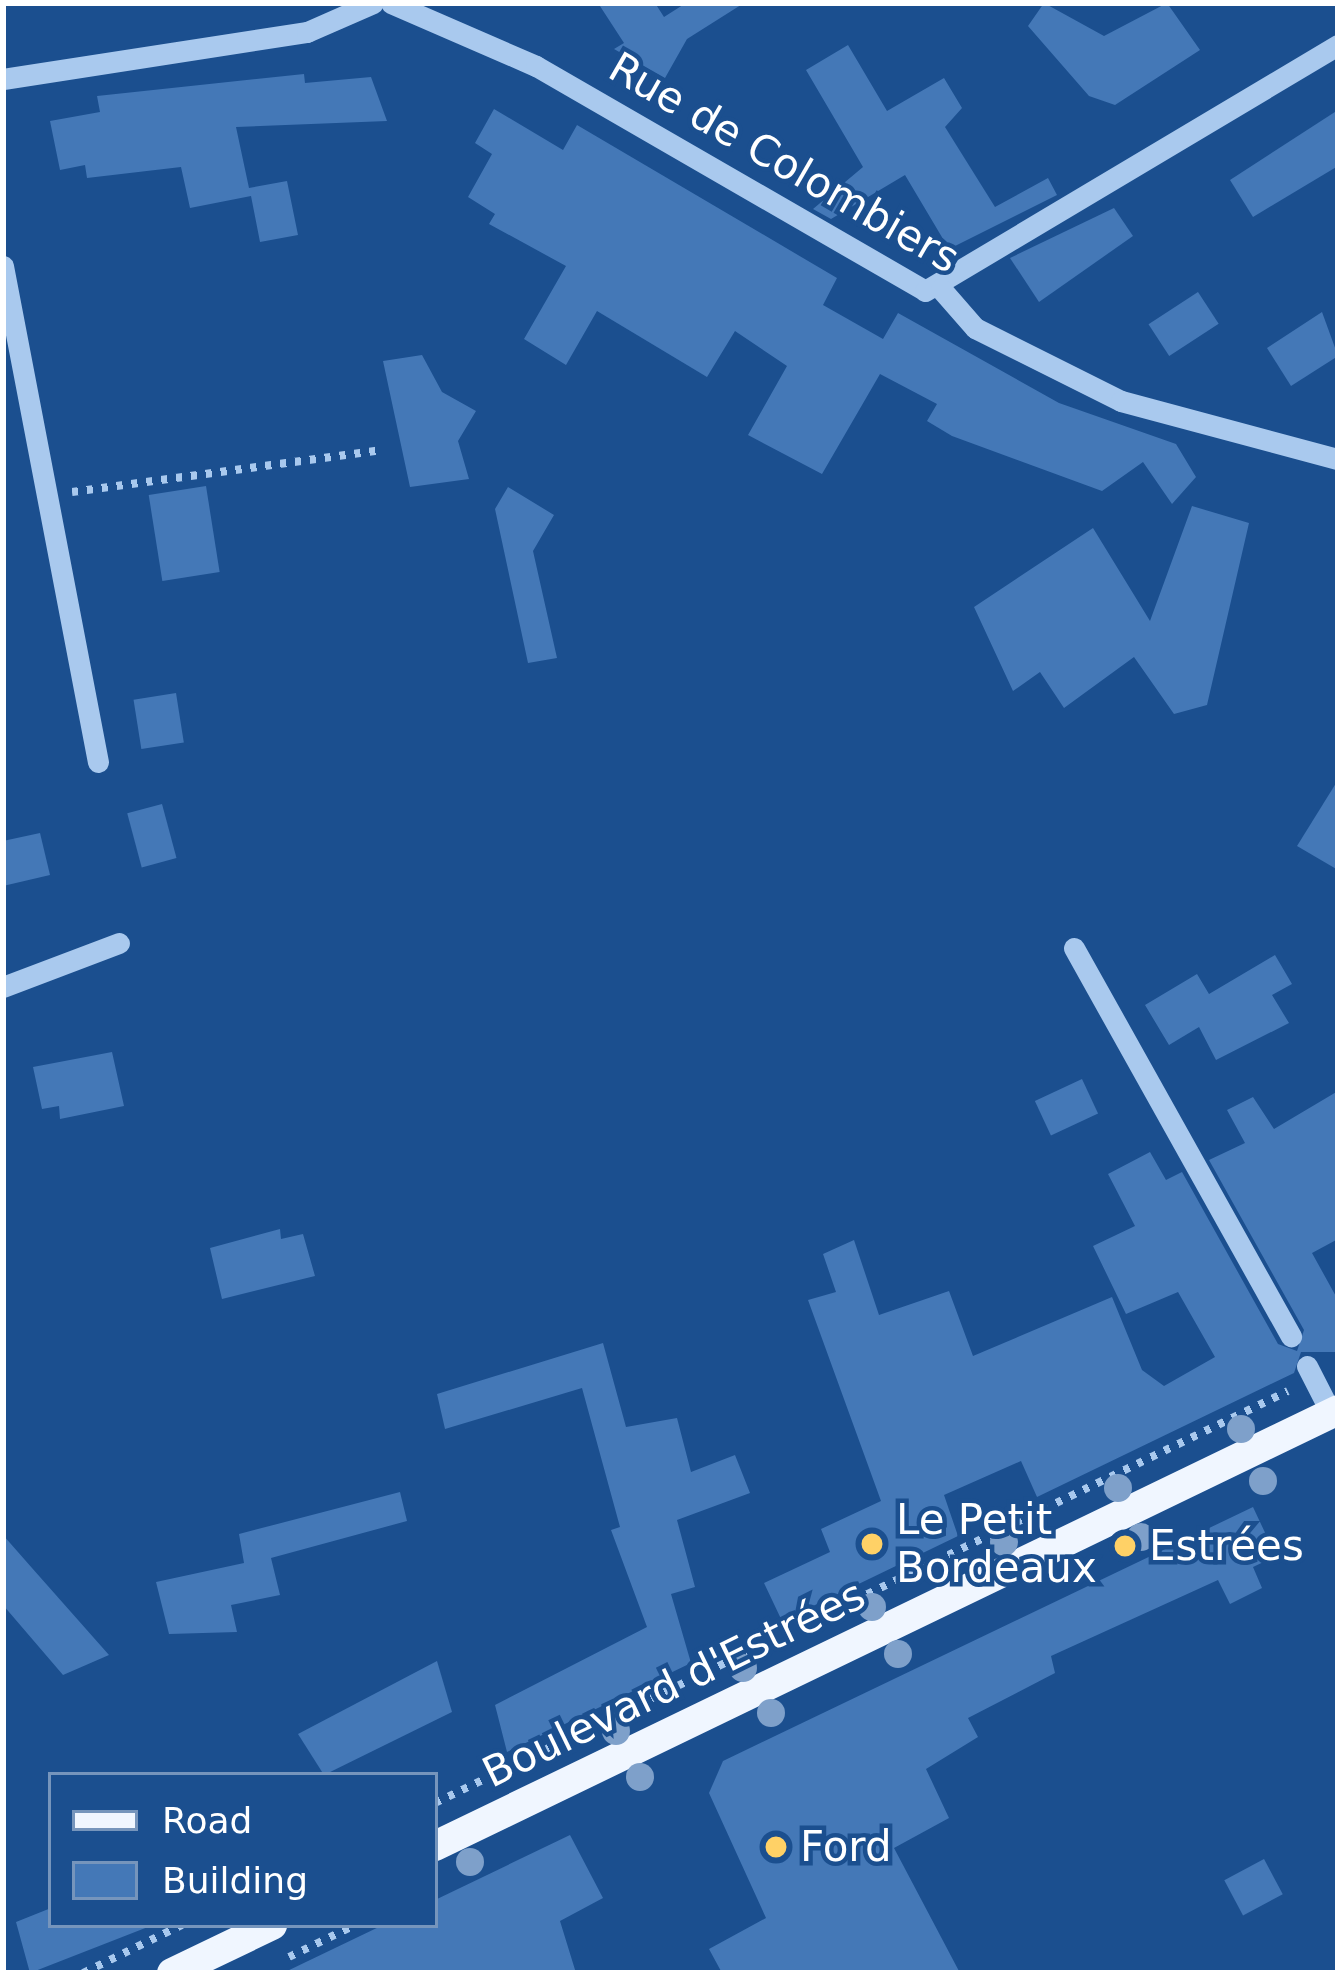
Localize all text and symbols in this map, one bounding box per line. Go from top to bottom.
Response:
street label: Rue de Colombiers [600,42,968,284]
place label: Le Petit Bordeaux [896,1495,1097,1594]
place label: Estrées [1149,1521,1304,1571]
marker: Le Petit Bordeaux [859,1531,885,1557]
marker: Estrées [1112,1533,1138,1559]
street label: Boulevard d'Estrées [475,1570,873,1798]
legend [48,1772,438,1928]
text: Road [162,1800,252,1841]
place label: Ford [800,1822,892,1872]
marker: Ford [763,1834,789,1860]
text: Building [162,1860,308,1901]

